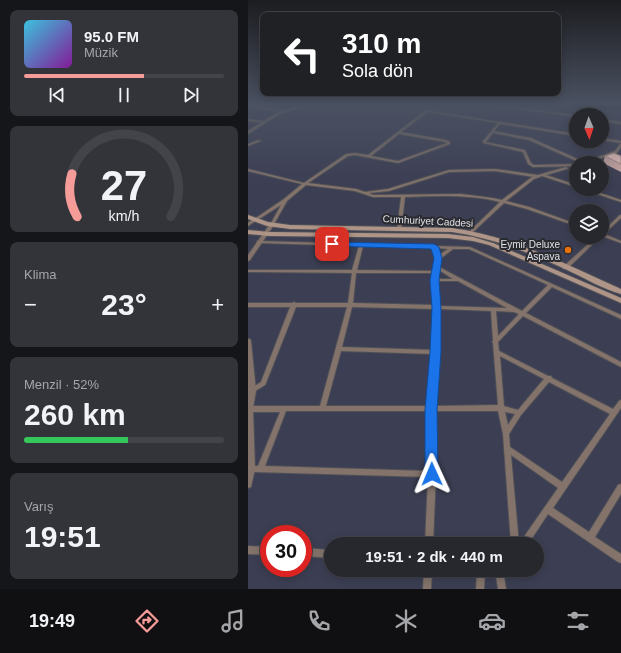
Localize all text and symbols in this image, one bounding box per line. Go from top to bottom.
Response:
text: 95.0 FM [84,28,139,45]
icon: left [276,28,328,80]
text: 310 m [342,28,421,59]
text: Müzik [84,45,118,60]
text: Sola dön [342,61,413,81]
icon: previous [46,84,68,106]
icon: pause [113,84,135,106]
icon: next [180,84,202,106]
north arrow [569,108,609,148]
map controls [569,108,609,244]
button: sound [569,156,609,196]
text: 27 [101,161,147,208]
button: layers [569,204,609,244]
text: km/h [109,207,140,223]
street label: Cumhuriyet Caddesi [382,213,474,229]
pin [315,227,349,261]
icon: arrive [321,233,343,255]
place label: Eymir Deluxe Aspava [501,239,560,262]
marker: Eymir Deluxe Aspava [563,245,573,255]
text: Klima [24,267,57,282]
text: 23° [101,288,147,321]
text: − [24,292,37,317]
text: + [211,292,224,317]
text: Menzil · 52% [24,377,99,392]
text: 260 km [24,398,126,431]
position arrow [411,453,453,495]
text: Varış [24,499,53,514]
text: 19:51 [24,520,101,553]
speed limit sign: 30 [260,525,312,577]
text: 19:51 · 2 dk · 440 m [365,548,503,565]
icon: directions [133,607,161,635]
icon: music [219,607,247,635]
icon: phone [305,607,333,635]
icon: climate [392,607,420,635]
icon: car [478,607,506,635]
icon: filters [564,607,592,635]
text: 19:49 [29,611,75,631]

